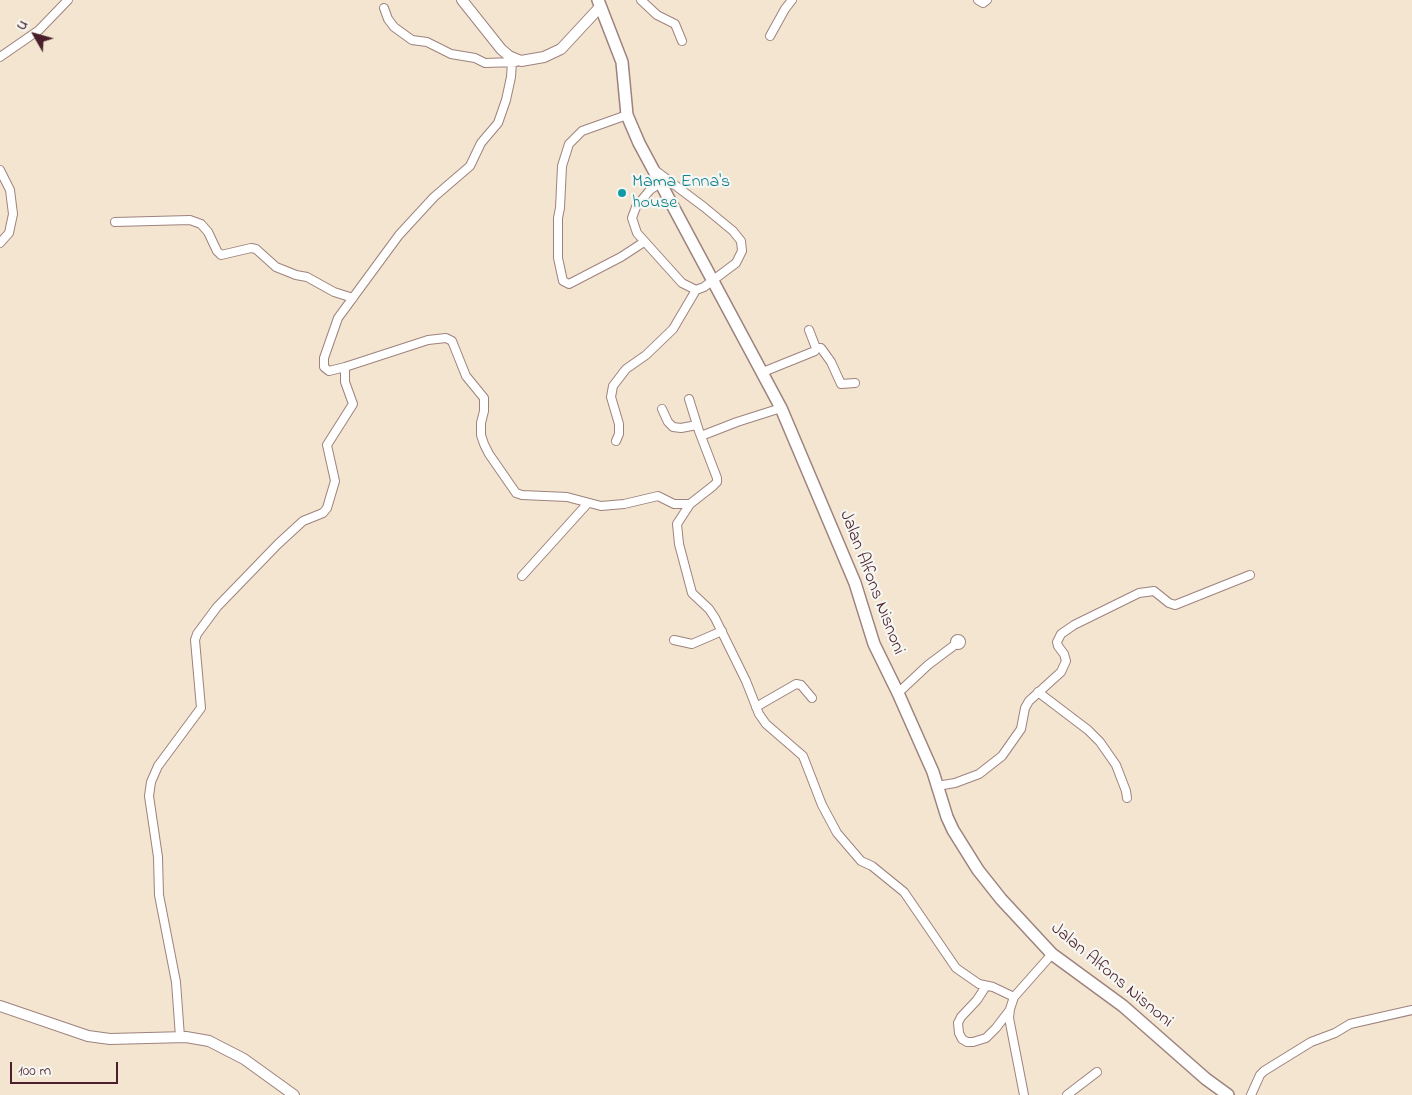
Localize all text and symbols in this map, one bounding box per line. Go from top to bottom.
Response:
north arrow [10,10,60,60]
text: U [12,16,34,35]
place label: Mama Enna's house [632,172,730,214]
marker: Mama Enna's house [616,187,628,199]
street label: Jalan Alfons Nisnoni [834,508,908,658]
street label: Jalan Alfons Nisnoni [1046,919,1176,1033]
scale bar [12,1052,120,1084]
text: 100 m [18,1060,51,1082]

